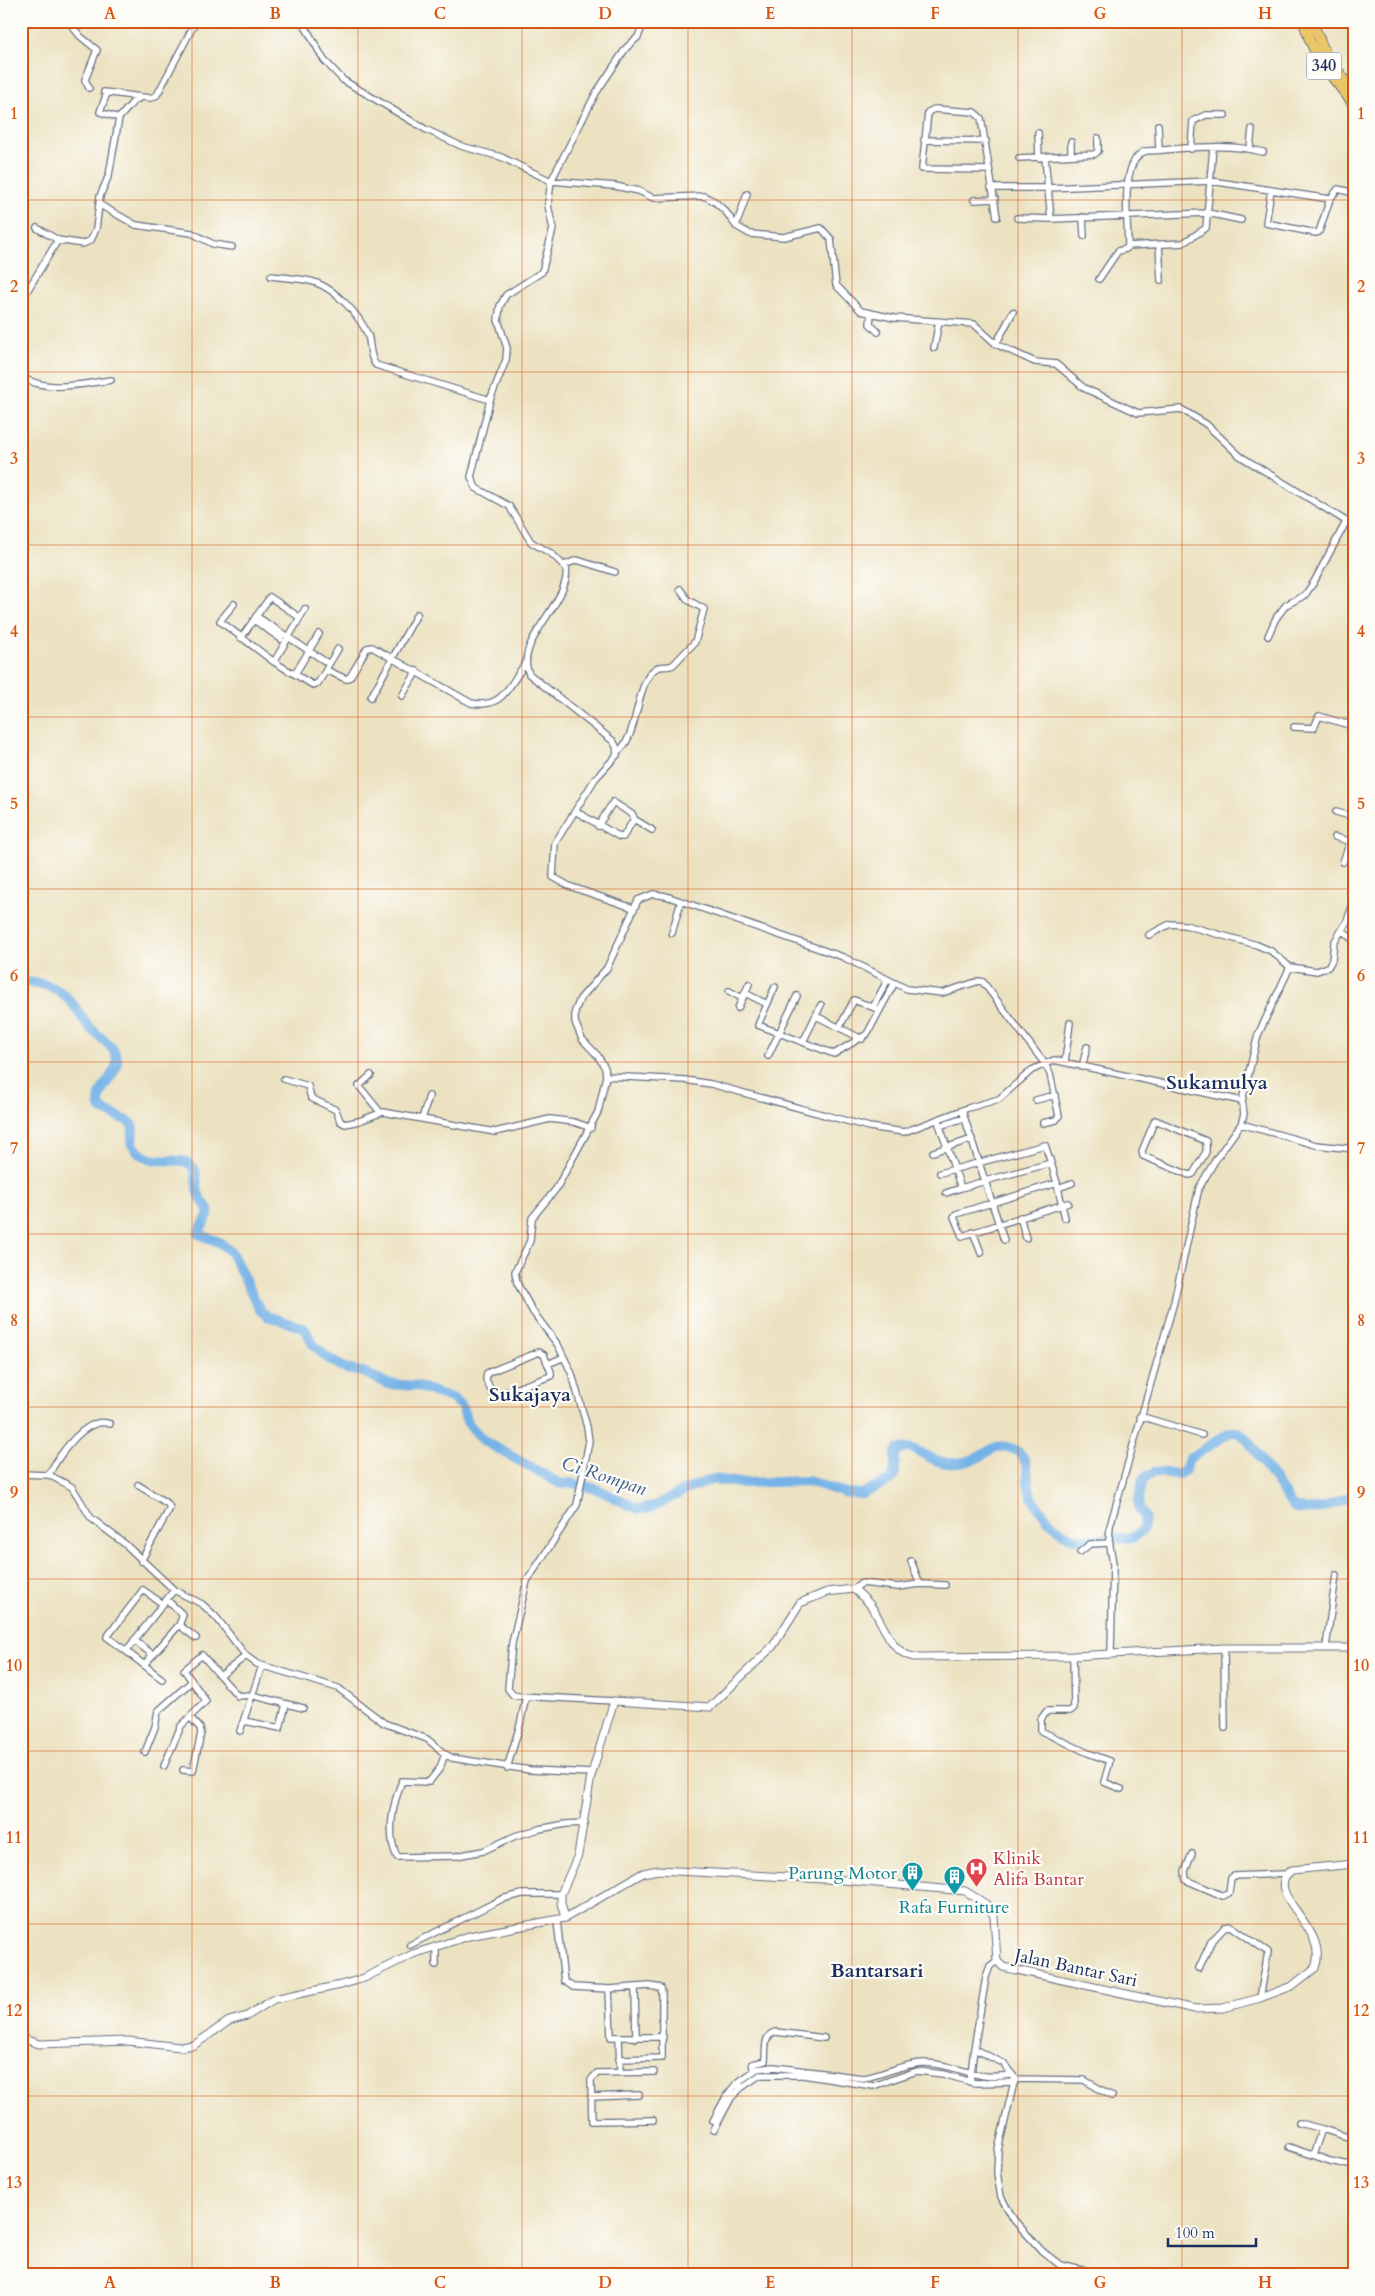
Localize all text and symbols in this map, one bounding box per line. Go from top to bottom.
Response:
text: A [104,3,116,25]
text: B [269,3,281,25]
text: C [434,3,446,25]
text: D [598,3,612,25]
text: E [765,3,775,25]
text: F [930,3,940,25]
text: G [1093,3,1107,25]
text: H [1258,3,1272,25]
road number: 340 [1306,52,1342,80]
text: 1 [10,103,18,125]
text: 1 [1357,103,1365,125]
text: 2 [10,276,18,298]
text: 2 [1357,276,1365,298]
text: 3 [10,448,18,470]
text: 3 [1357,448,1365,470]
text: 4 [10,621,18,643]
text: 4 [1357,621,1365,643]
text: 5 [10,793,18,815]
text: 5 [1357,793,1365,815]
text: 6 [10,965,18,987]
text: 6 [1357,965,1365,987]
district label: Sukamulya [1166,1069,1268,1096]
text: 7 [10,1138,18,1160]
text: 7 [1357,1138,1365,1160]
text: 8 [10,1310,18,1332]
text: 8 [1357,1310,1365,1332]
district label: Sukajaya [489,1381,571,1408]
water label: Ci Rompan [558,1450,650,1502]
text: 9 [10,1482,18,1504]
text: 9 [1357,1482,1365,1504]
text: 10 [6,1655,22,1677]
text: 10 [1353,1655,1369,1677]
text: 11 [6,1827,22,1849]
text: 11 [1353,1827,1369,1849]
place label: Klinik Alifa Bantar [993,1846,1084,1892]
hospital icon: Klinik Alifa Bantar [965,1856,989,1887]
place label: Parung Motor [788,1861,897,1886]
building icon: Parung Motor [901,1861,925,1892]
building icon: Rafa Furniture [942,1865,966,1896]
place label: Rafa Furniture [899,1895,1009,1920]
street label: Jalan Bantar Sari [1009,1942,1140,1993]
district label: Bantarsari [830,1957,924,1984]
text: 12 [6,2000,22,2022]
text: 12 [1353,2000,1369,2022]
text: 13 [6,2172,22,2194]
text: 13 [1353,2172,1369,2194]
scale bar [1168,2216,1255,2248]
text: 100 m [1175,2223,1215,2243]
text: A [104,2272,116,2294]
text: B [269,2272,281,2294]
text: C [434,2272,446,2294]
text: D [598,2272,612,2294]
text: E [765,2272,775,2294]
text: F [930,2272,940,2294]
text: G [1093,2272,1107,2294]
text: H [1258,2272,1272,2294]

